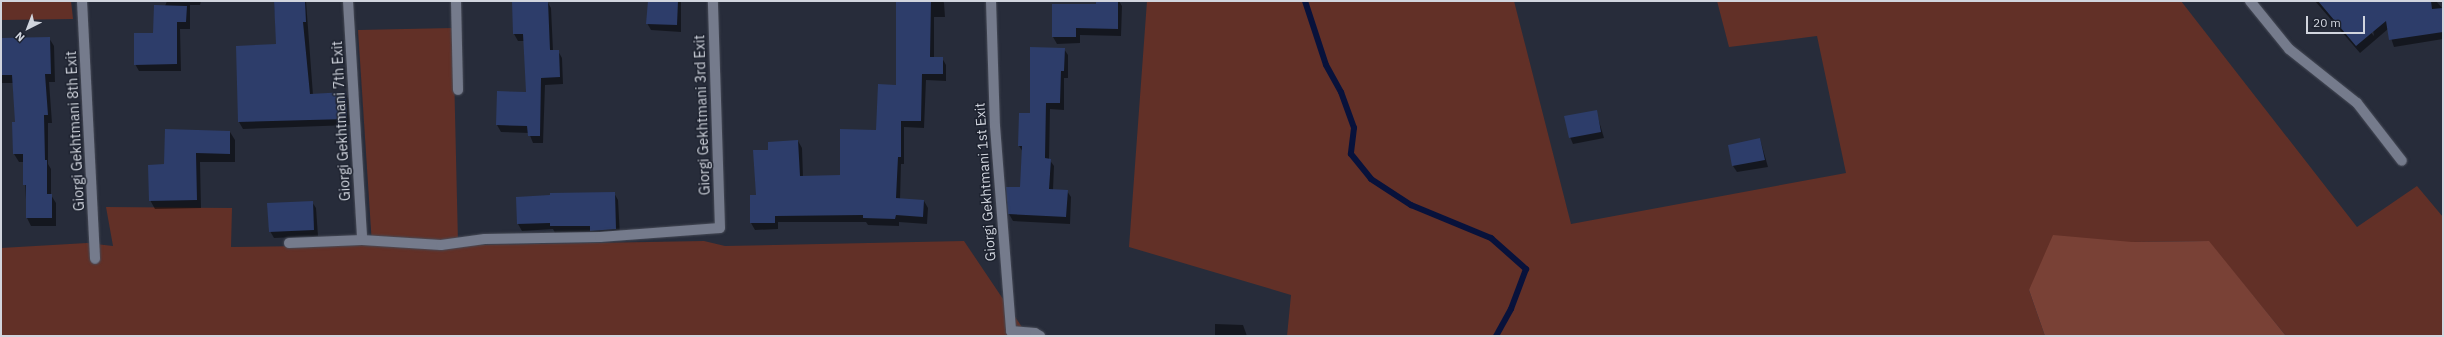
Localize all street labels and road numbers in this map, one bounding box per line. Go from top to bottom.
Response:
street label: Giorgi Gekhtmani 3rd Exit [691,34,713,196]
street label: Giorgi Gekhtmani 7th Exit [328,40,354,202]
street label: Giorgi Gekhtmani 8th Exit [62,50,88,212]
street label: Giorgi Gekhtmani 1st Exit [971,102,999,262]

